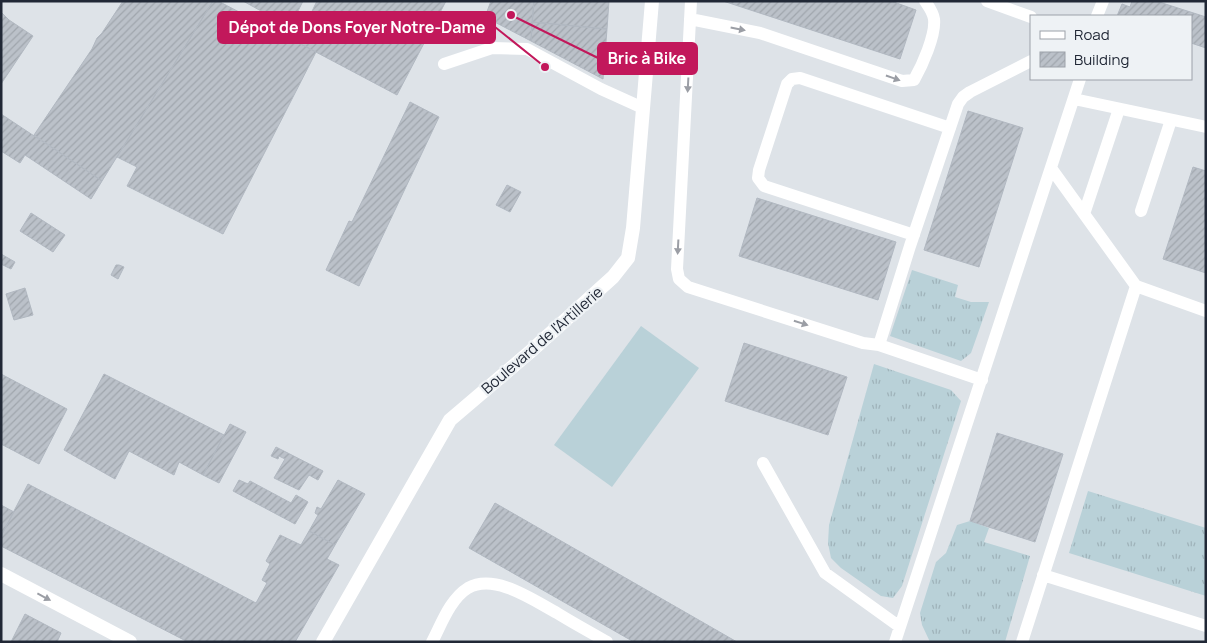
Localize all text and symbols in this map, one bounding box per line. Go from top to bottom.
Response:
callout: Dépot de Dons Foyer Notre-Dame [218,12,495,43]
legend [1030,15,1192,80]
text: Dépot de Dons Foyer Notre-Dame [229,16,486,38]
text: Road [1074,24,1110,45]
one-way arrow [731,25,746,33]
callout: Bric à Bike [598,43,697,74]
text: Bric à Bike [608,47,687,69]
text: Building [1074,49,1129,70]
one-way arrow [886,74,901,82]
one-way arrow [683,77,691,93]
one-way arrow [674,239,682,255]
street label: Boulevard de l'Artillerie [477,281,607,399]
one-way arrow [794,319,809,327]
one-way arrow [37,593,52,601]

